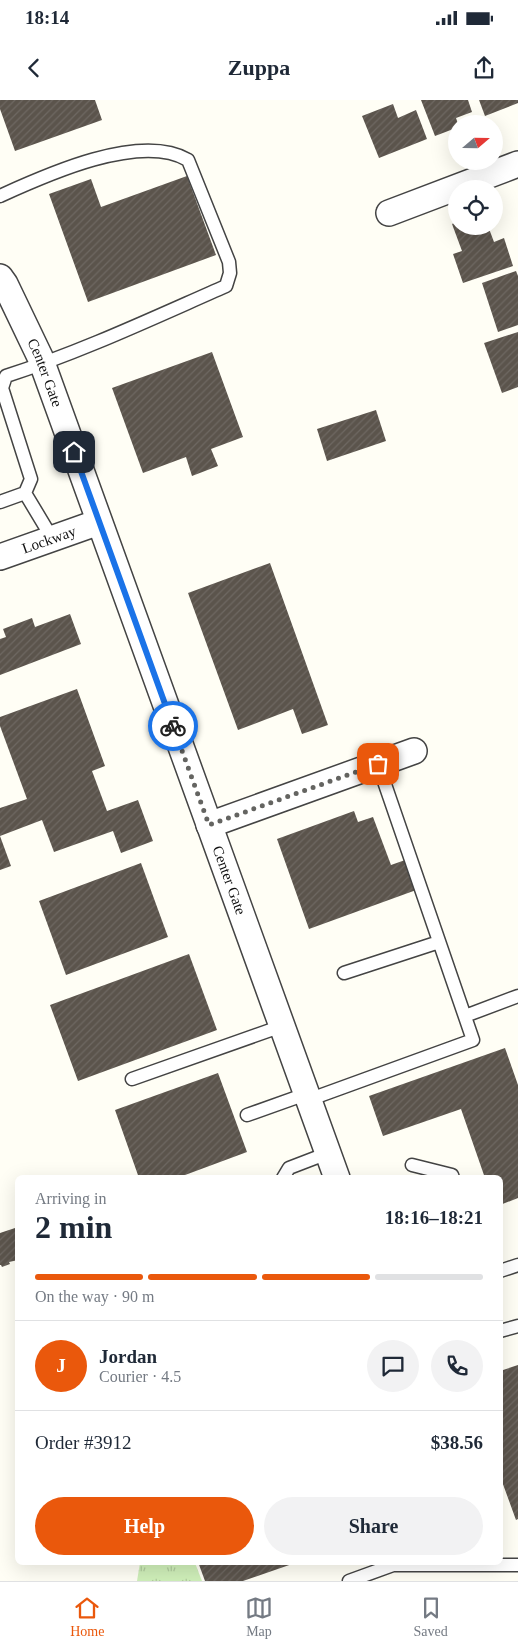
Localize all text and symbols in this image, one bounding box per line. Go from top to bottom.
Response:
text: 18:14 [25,7,69,28]
icon: back [20,54,48,82]
icon: share [470,54,498,82]
text: Zuppa [228,55,290,80]
north arrow [448,115,502,170]
map controls [448,115,503,235]
button: locate [448,180,503,235]
street label: Center Gate [24,336,65,409]
pin [53,431,95,473]
icon: home [60,438,88,466]
street label: Lockway [20,523,78,557]
courier [148,701,198,751]
icon: bike [159,712,187,740]
pin [357,743,399,785]
icon: bag [364,750,392,778]
street label: Center Gate [209,844,249,917]
text: Arriving in [35,1190,107,1207]
text: 18:16–18:21 [385,1207,483,1228]
text: 2 min [35,1209,112,1245]
text: On the way · 90 m [35,1288,155,1305]
button: chat [367,1340,419,1392]
button: phone [431,1340,483,1392]
text: Jordan [99,1346,157,1367]
text: J [56,1355,66,1376]
text: Courier · 4.5 [99,1368,181,1385]
text: Order #3912 [35,1432,132,1453]
text: $38.56 [431,1432,483,1453]
button: Help [35,1497,254,1555]
button: Share [264,1497,483,1555]
tab: Home [70,1594,104,1640]
tab: Map [245,1594,273,1640]
tab: Saved [414,1594,448,1640]

